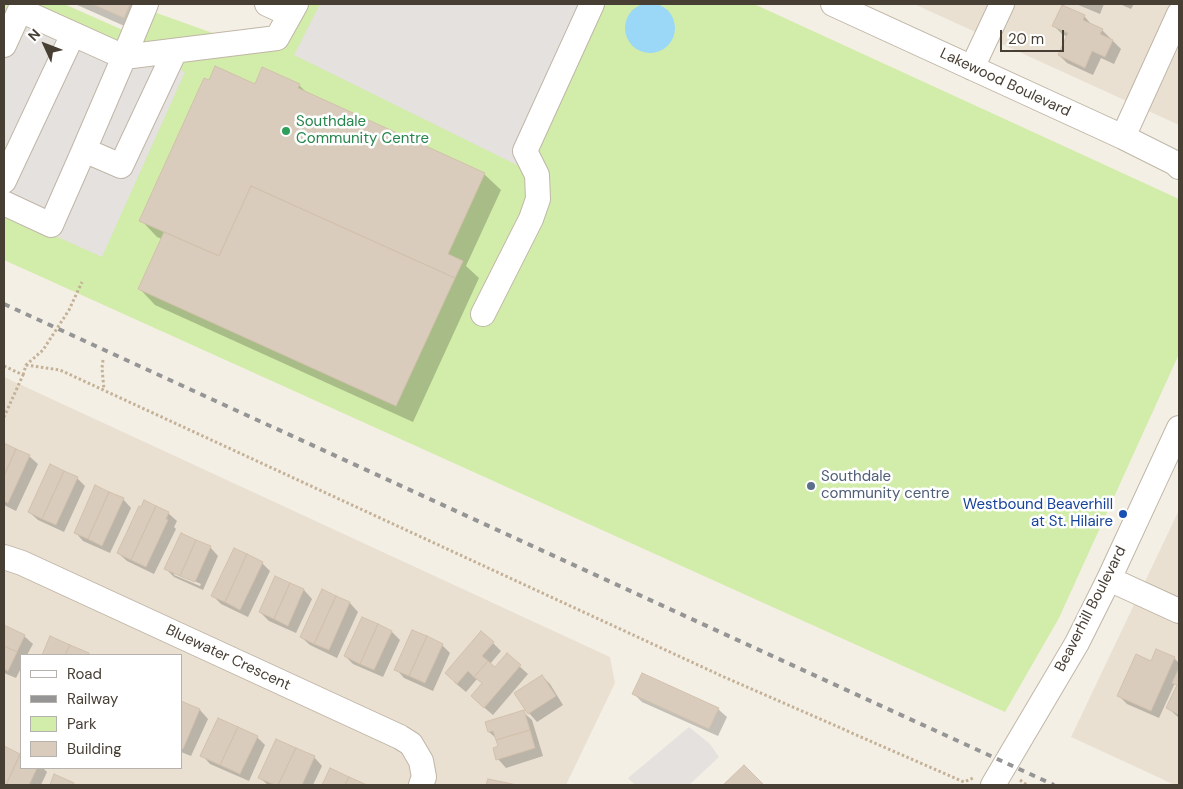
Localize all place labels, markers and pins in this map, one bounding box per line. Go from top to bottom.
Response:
place label: Southdale Community Centre [296,113,429,148]
marker: Southdale Community Centre [280,125,292,137]
place label: Southdale community centre [821,468,950,503]
marker: Southdale community centre [805,480,817,492]
place label: Westbound Beaverhill at St. Hilaire [963,496,1113,531]
marker: Westbound Beaverhill at St. Hilaire [1117,508,1129,520]

